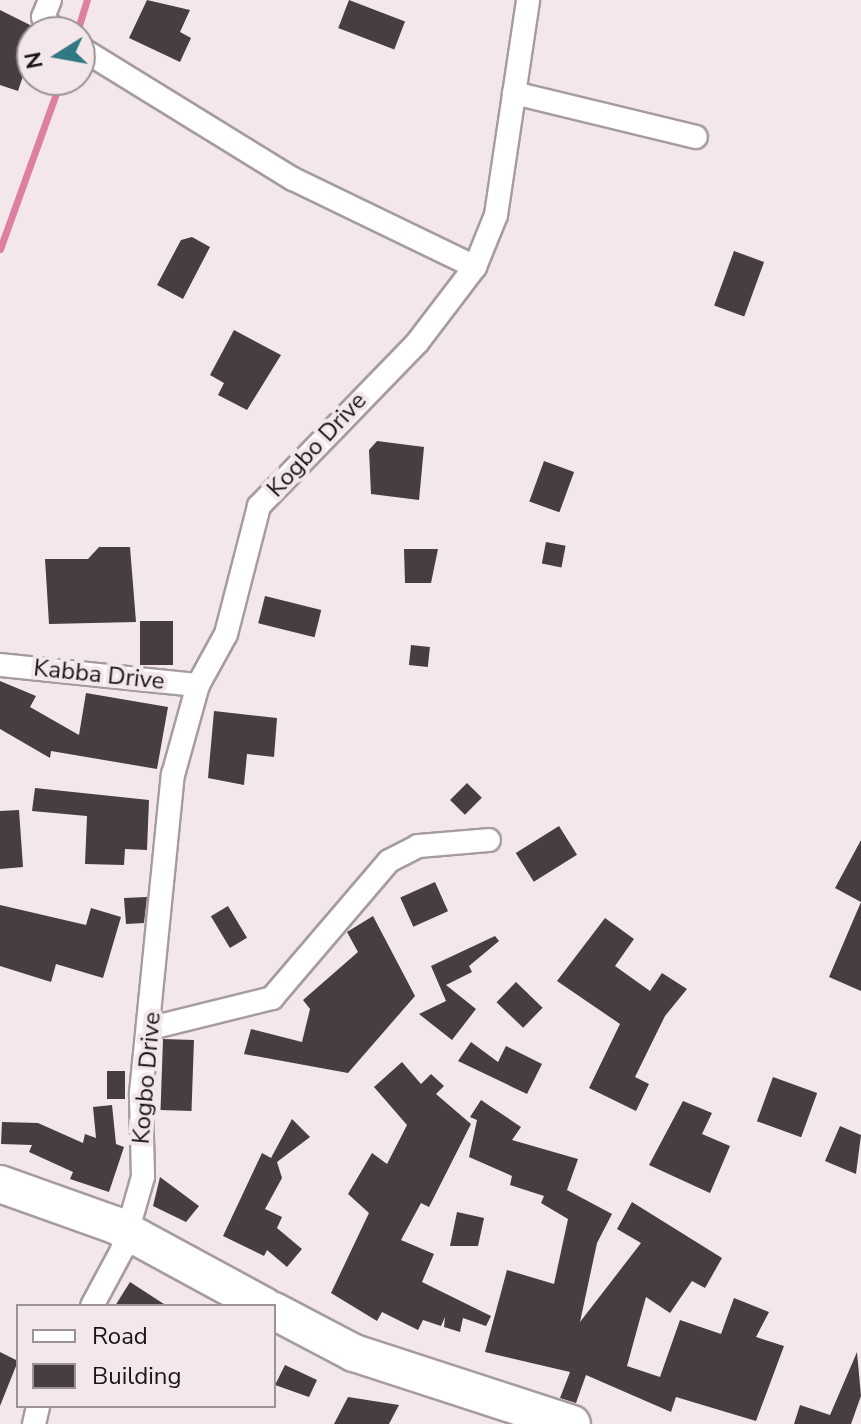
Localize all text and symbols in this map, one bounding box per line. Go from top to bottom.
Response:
north arrow [16,16,96,96]
text: N [18,49,51,71]
street label: Kogbo Drive [261,387,373,503]
street label: Kabba Drive [32,654,166,696]
street label: Kogbo Drive [127,1011,167,1145]
legend [16,1304,276,1408]
text: Road [92,1320,148,1352]
text: Building [92,1360,182,1392]

